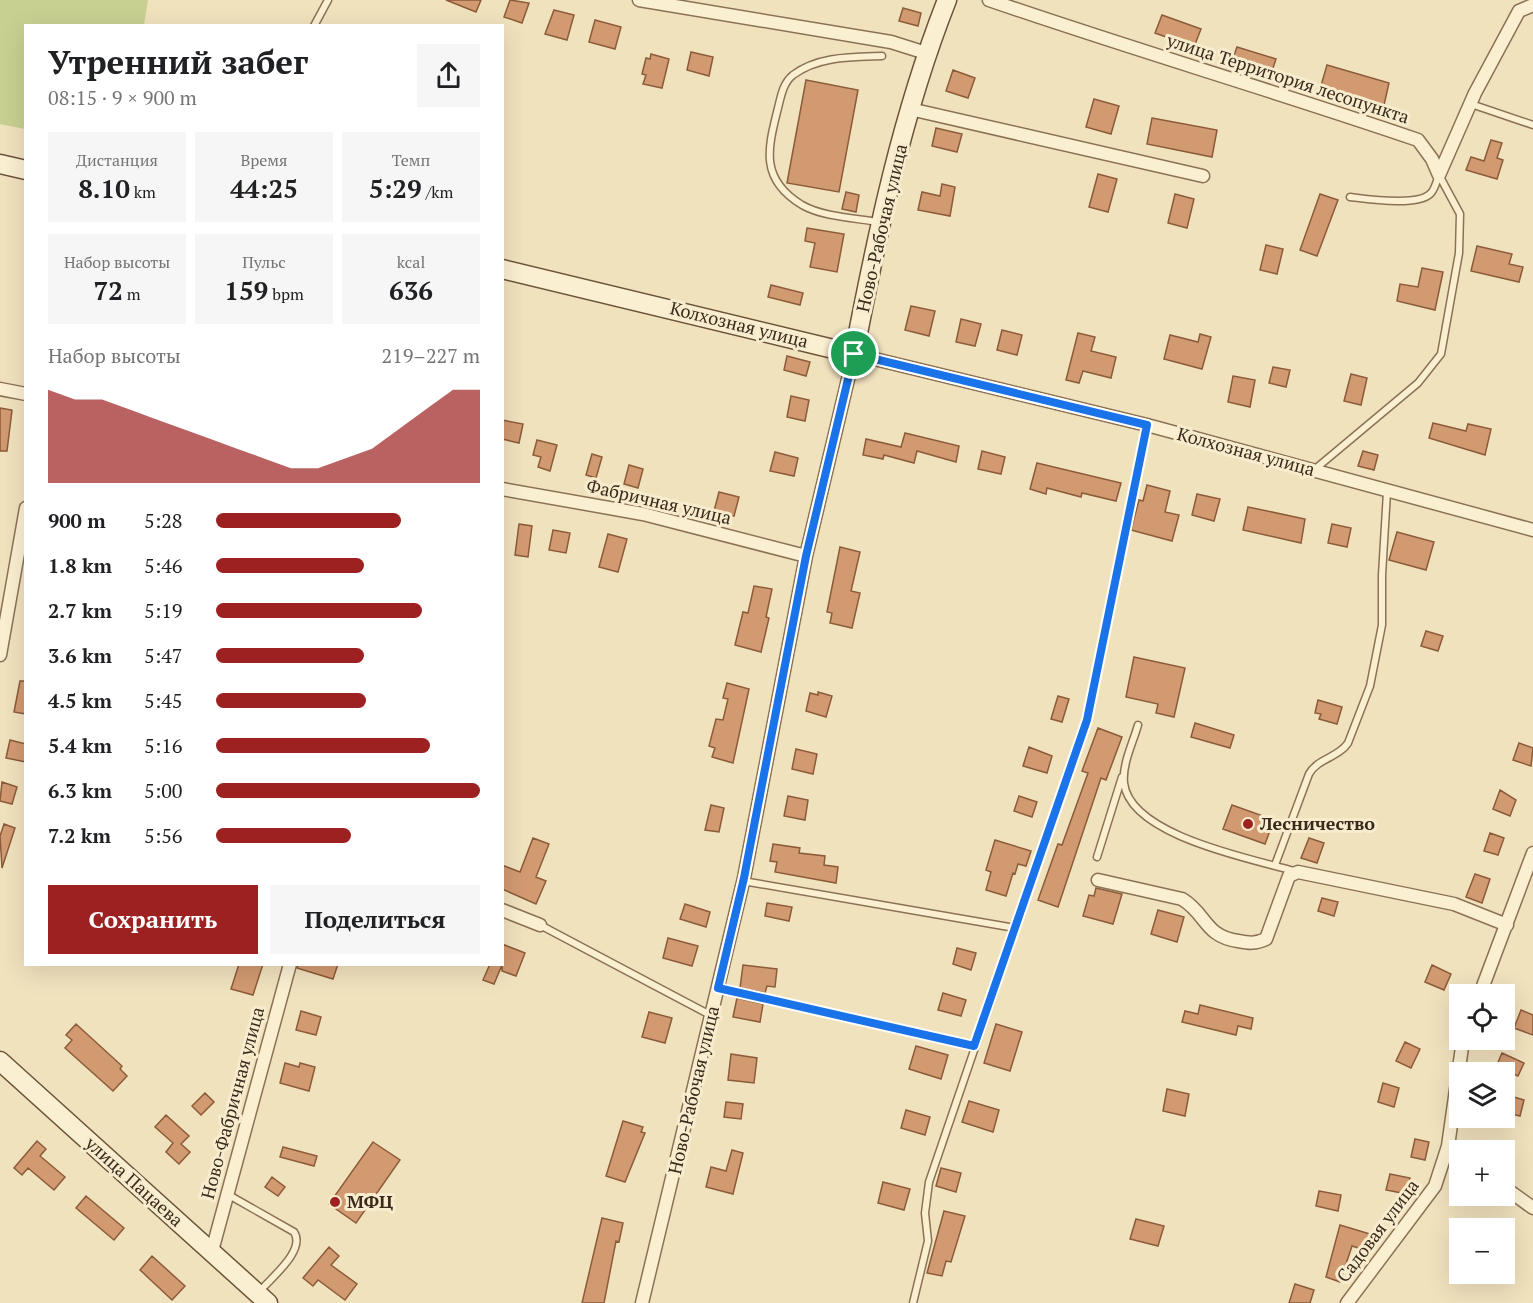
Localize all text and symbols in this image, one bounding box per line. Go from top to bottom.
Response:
street label: улица Территория лесопункта [1163,27,1413,129]
text: Утренний забег [48,40,308,83]
button: share [417,44,480,107]
text: 08:15 · 9 × 900 m [48,84,197,111]
street label: Ново-Рабочая улица [850,141,912,314]
text: Дистанция [76,149,158,171]
text: Время [240,149,288,171]
text: Темп [392,149,430,171]
text: 8.10 [78,171,130,205]
text: 44:25 [230,171,298,205]
text: 5:29 [369,171,422,205]
text: km [130,181,156,203]
text: /km [422,181,453,203]
text: Набор высоты [64,251,170,273]
text: Пульс [242,251,286,273]
text: kcal [397,251,425,273]
text: 72 [93,273,123,307]
text: 159 [224,273,268,307]
text: 636 [389,273,433,307]
text: m [123,283,141,305]
text: bpm [268,283,304,305]
street label: Колхозная улица [668,295,811,353]
pin [828,328,879,379]
icon: arrive [837,337,870,370]
text: Набор высоты [48,342,181,369]
text: 219–227 m [381,342,480,369]
street label: Колхозная улица [1175,421,1318,481]
street label: Фабричная улица [584,473,734,529]
text: 900 m [48,507,106,534]
text: 5:28 [144,507,183,534]
text: 1.8 km [48,552,112,579]
text: 5:46 [144,552,183,579]
text: 2.7 km [48,597,112,624]
text: 5:19 [144,597,183,624]
text: 3.6 km [48,642,112,669]
text: 5:47 [144,642,183,669]
text: 4.5 km [48,687,112,714]
text: 5:45 [144,687,183,714]
text: 5.4 km [48,732,112,759]
text: 5:16 [144,732,183,759]
text: 6.3 km [48,777,112,804]
text: 5:00 [144,777,183,804]
place label: Лесничество [1259,811,1375,835]
marker: Лесничество [1241,817,1255,831]
text: 7.2 km [48,822,111,849]
text: 5:56 [144,822,183,849]
button: Сохранить [48,885,258,954]
button: Поделиться [270,885,480,954]
map controls [1449,984,1515,1284]
button: locate [1449,984,1515,1050]
street label: Ново-Рабочая улица [662,1003,724,1176]
street label: Ново-Фабричная улица [195,1004,269,1201]
button: layers [1449,1062,1515,1128]
street label: улица Пацаева [80,1130,189,1232]
button: + [1449,1140,1515,1206]
street label: Садовая улица [1331,1174,1424,1287]
place label: МФЦ [347,1189,393,1213]
marker: МФЦ [328,1195,342,1209]
button: − [1449,1218,1515,1284]

